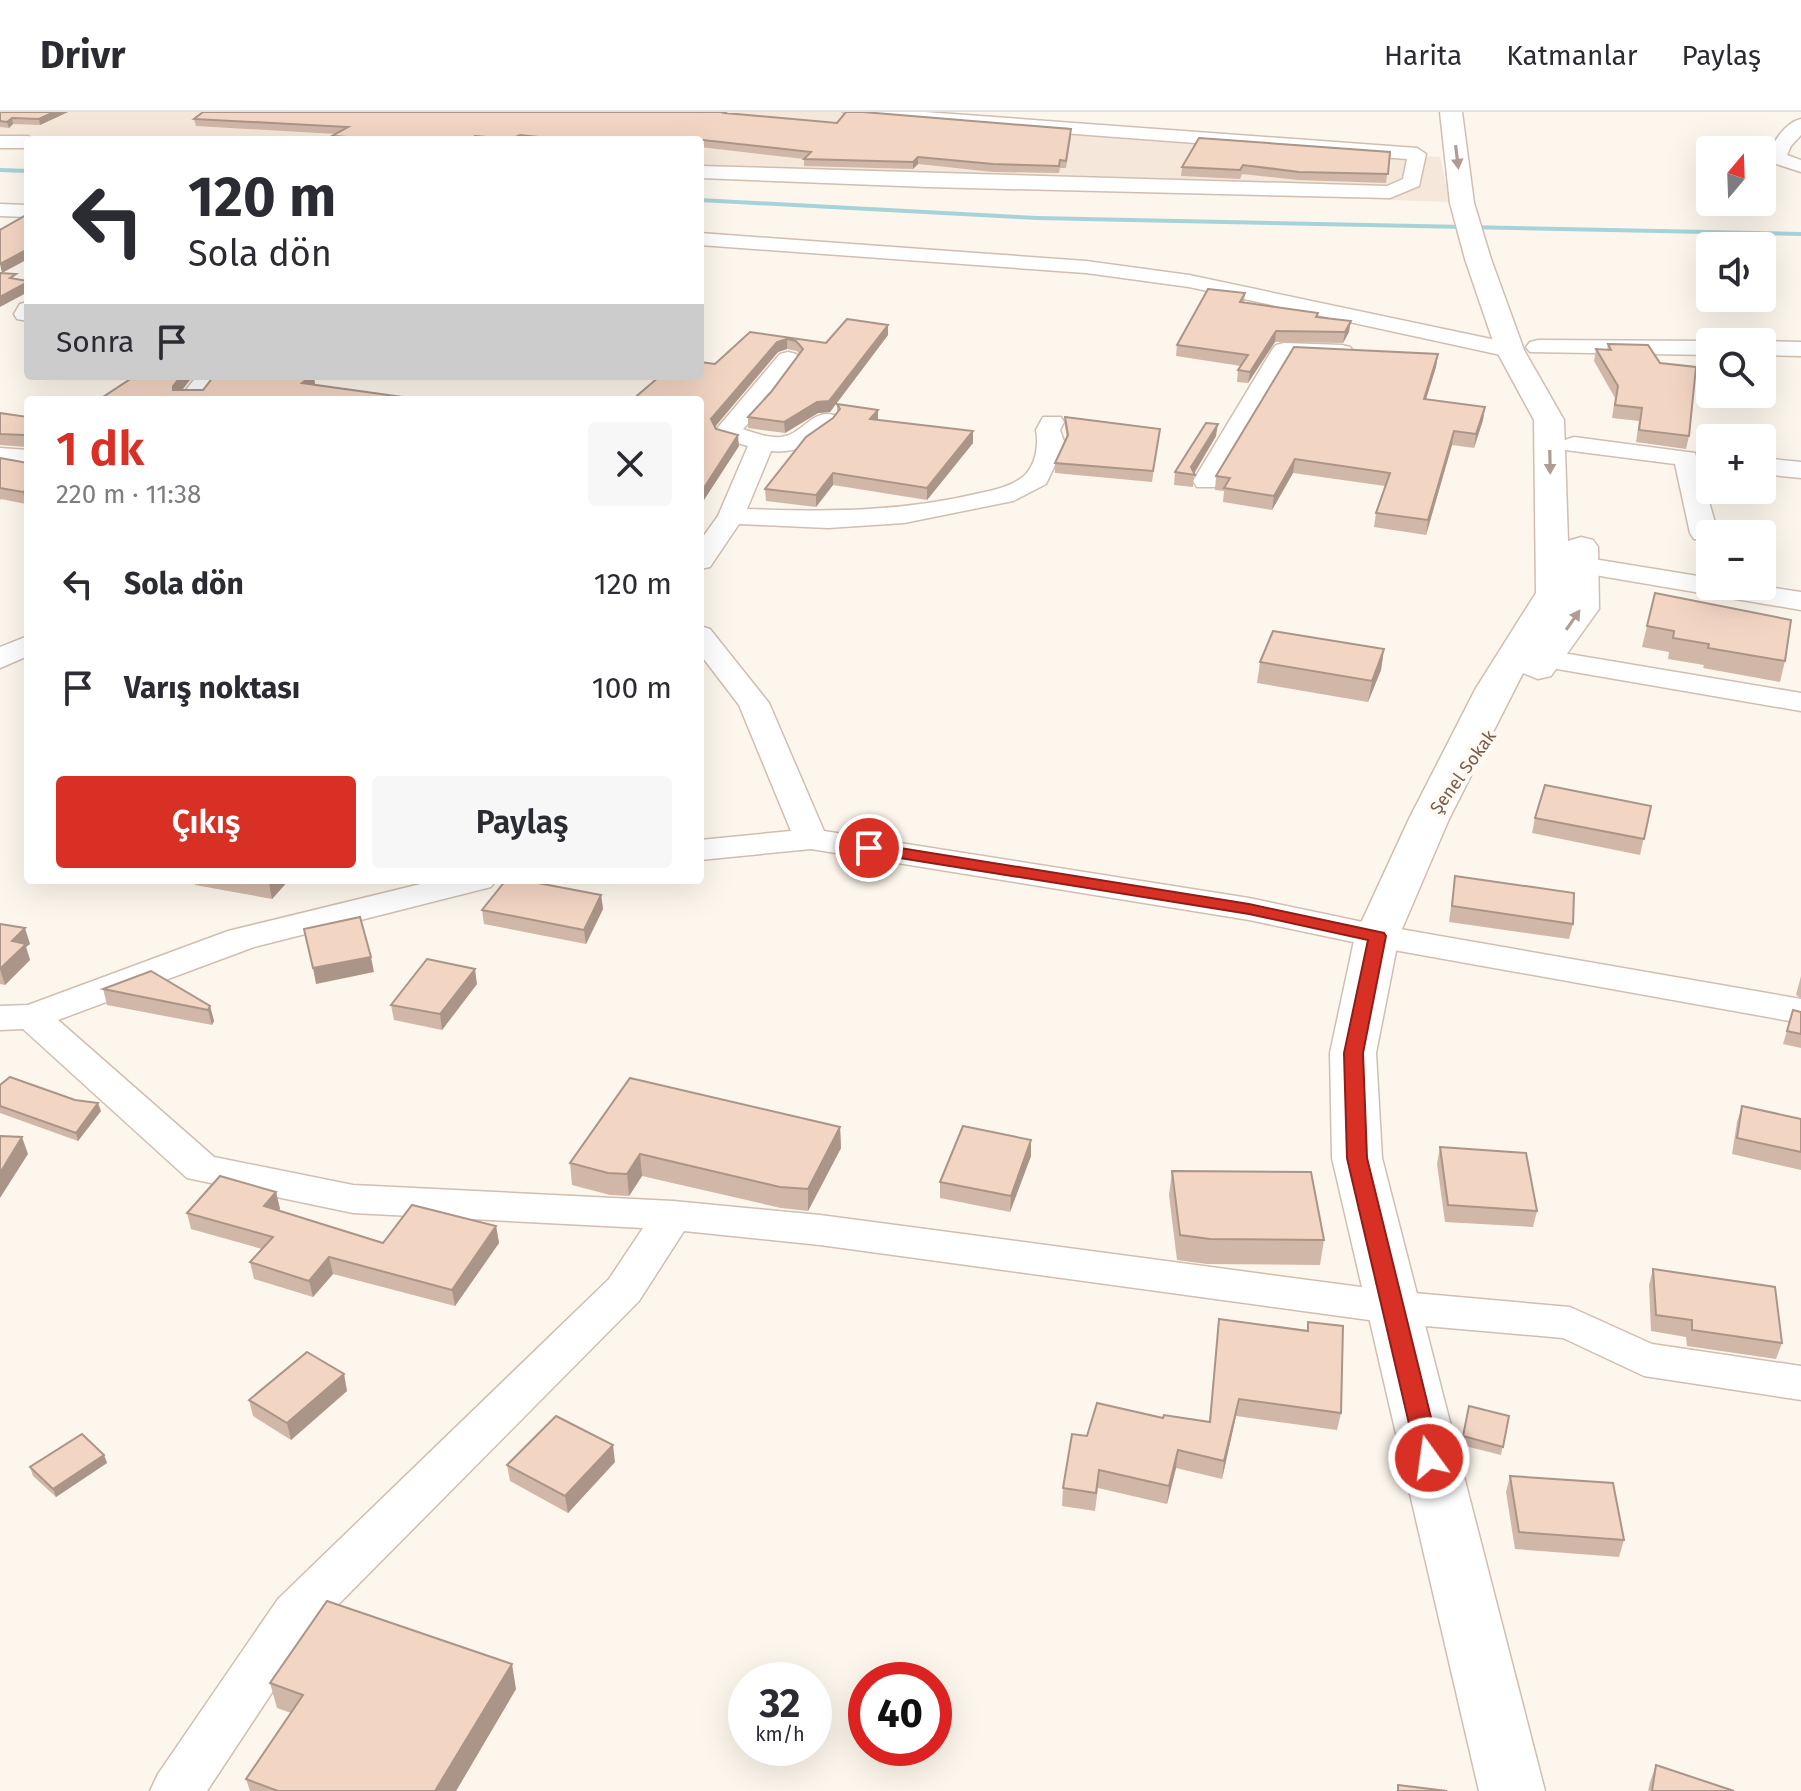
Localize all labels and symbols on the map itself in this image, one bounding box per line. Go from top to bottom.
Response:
north arrow [1696,136,1776,216]
one-way arrow [1450,145,1463,170]
one-way arrow [1544,450,1556,475]
one-way arrow [1565,609,1581,631]
street label: Şenel Sokak [1425,725,1501,818]
pin [835,814,903,882]
position arrow [1387,1416,1471,1500]
speed limit sign: 40 [848,1662,952,1766]

